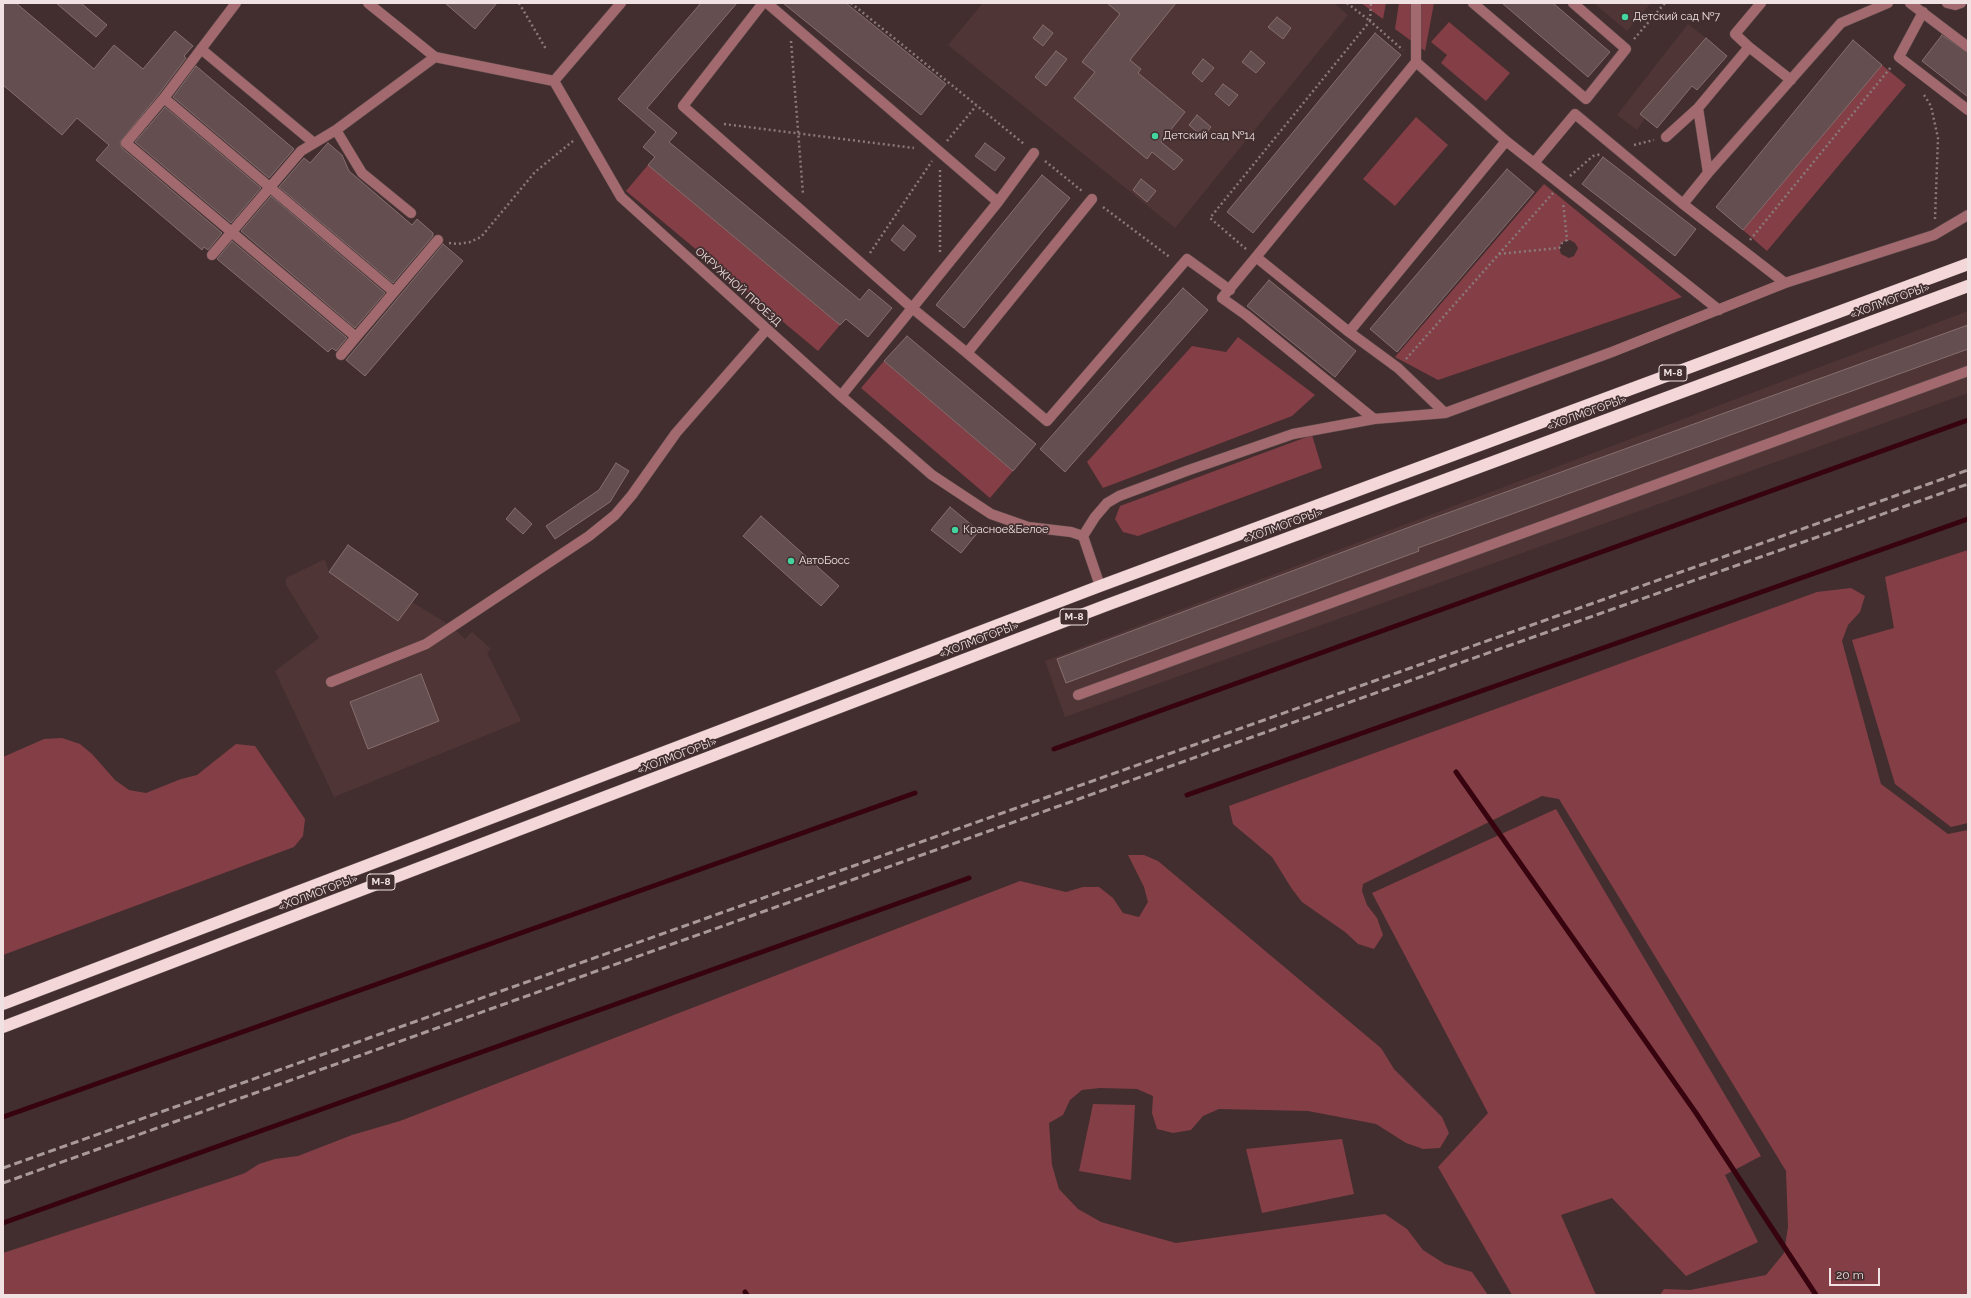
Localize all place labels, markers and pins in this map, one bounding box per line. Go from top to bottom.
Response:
place label: Детский сад №7 [1633,10,1720,24]
marker: Детский сад №7 [1620,12,1630,22]
place label: Детский сад №14 [1163,129,1255,143]
marker: Детский сад №14 [1150,131,1160,141]
place label: Красное&Белое [963,523,1048,537]
marker: Красное&Белое [950,525,960,535]
place label: АвтоБосс [799,554,850,568]
marker: АвтоБосс [786,556,796,566]

